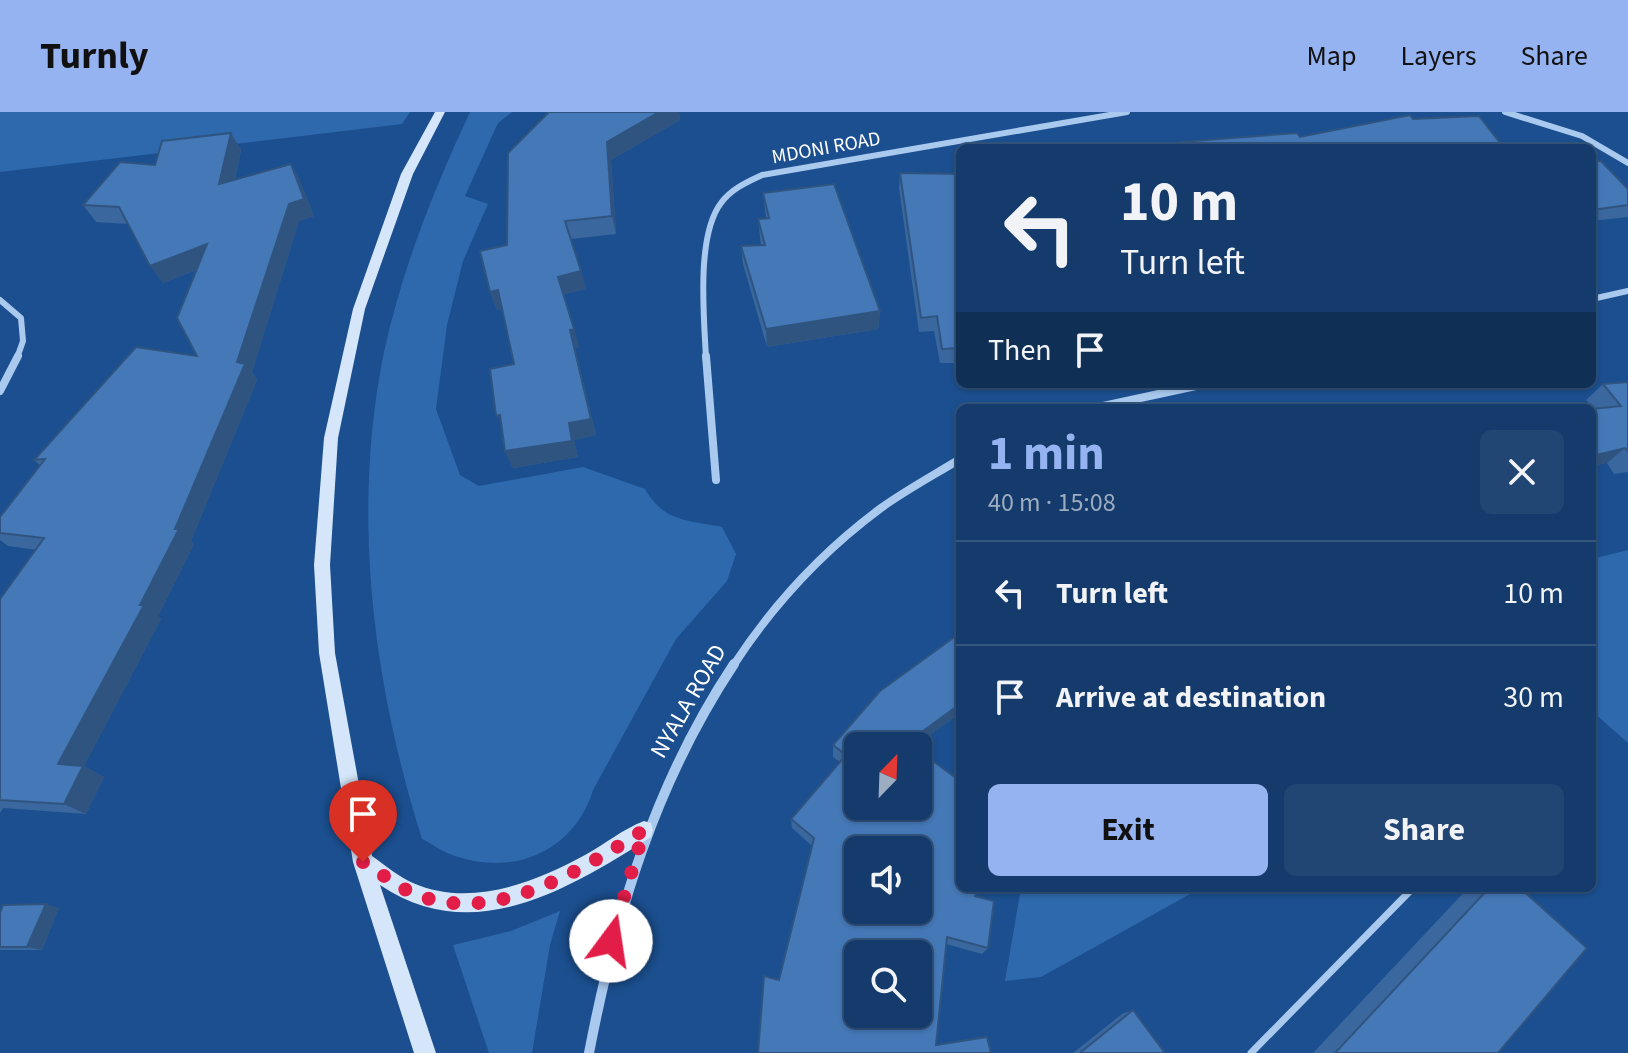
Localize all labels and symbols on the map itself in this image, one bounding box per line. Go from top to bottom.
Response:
street label: MDONI ROAD [770,125,883,171]
street label: NYALA ROAD [642,638,735,765]
north arrow [844,732,932,820]
pin [329,780,397,862]
position arrow [569,899,653,983]

